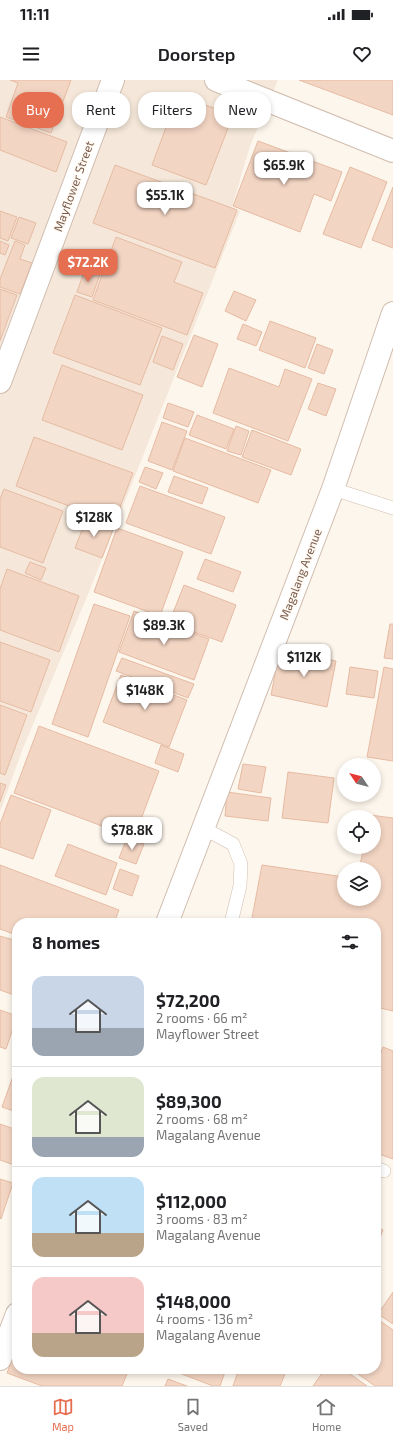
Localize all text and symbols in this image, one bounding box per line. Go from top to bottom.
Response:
text: 11:11 [20,5,50,23]
icon: menu [20,43,42,65]
text: Doorstep [158,43,235,65]
icon: heart [351,43,373,65]
chip: Buy [12,92,64,128]
chip: Rent [72,92,130,128]
chip: Filters [138,92,206,128]
chip: New [214,92,271,128]
street label: Mayflower Street [50,139,96,233]
pin: $65.9K [251,152,317,186]
text: $65.9K [263,157,305,173]
pin: $55.1K [132,182,198,216]
text: $55.1K [146,187,184,203]
pin: $72.2K [55,249,121,283]
text: $72.2K [68,254,108,270]
pin: $128K [66,504,122,538]
text: $128K [75,509,113,525]
street label: Magalang Avenue [276,526,324,622]
pin: $89.3K [131,612,197,646]
text: $89.3K [143,617,185,633]
pin: $112K [276,644,332,678]
text: $112K [287,649,321,665]
pin: $148K [117,677,173,711]
text: $148K [126,682,164,698]
north arrow [337,758,381,802]
map controls [337,758,381,906]
button: locate [337,810,381,854]
pin: $78.8K [99,817,165,851]
text: $78.8K [111,822,153,838]
button: layers [337,862,381,906]
icon: filters [339,931,361,953]
text: 8 homes [32,932,100,952]
text: $72,200 [156,990,220,1010]
icon: home [64,992,112,1040]
text: 2 rooms · 66 m² [156,1010,247,1026]
text: Mayflower Street [156,1026,259,1042]
text: $89,300 [156,1091,222,1111]
icon: home [64,1093,112,1141]
text: 2 rooms · 68 m² [156,1111,248,1127]
text: Magalang Avenue [156,1127,261,1143]
text: $112,000 [156,1191,227,1211]
icon: home [64,1193,112,1241]
text: 3 rooms · 83 m² [156,1211,248,1227]
text: Magalang Avenue [156,1227,261,1243]
text: $148,000 [156,1291,231,1311]
icon: home [64,1293,112,1341]
text: 4 rooms · 136 m² [156,1311,253,1327]
text: Magalang Avenue [156,1327,261,1343]
tab: Map [52,1396,74,1433]
tab: Saved [178,1396,208,1433]
tab: Home [312,1396,341,1433]

